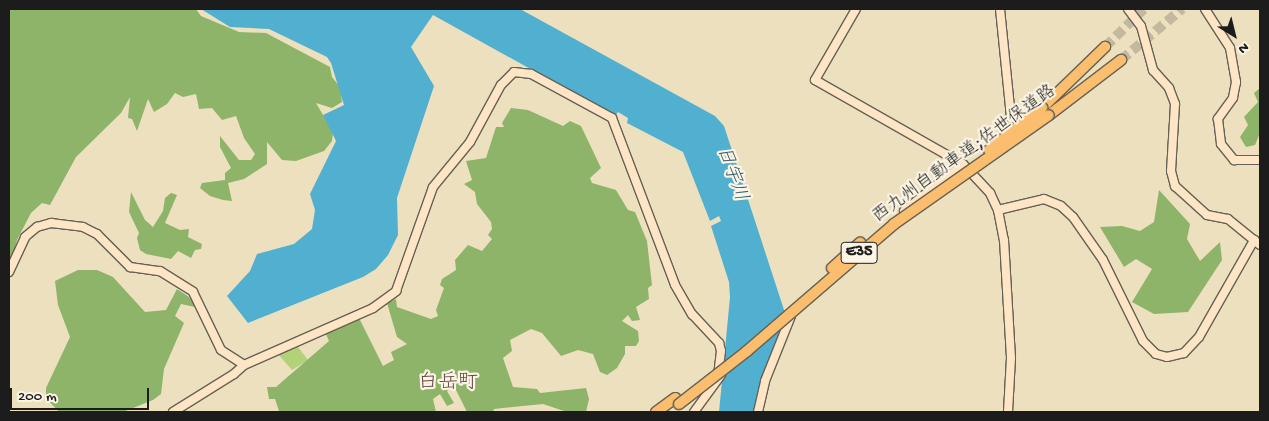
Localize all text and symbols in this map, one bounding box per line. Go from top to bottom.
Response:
north arrow [1209,10,1259,60]
text: N [1234,38,1252,57]
street label: 西九州自動車道;佐世保道路 [869,81,1061,229]
water label: 日宇川 [711,143,751,205]
road number: E35 [840,240,878,266]
district label: 白岳町 [418,371,478,395]
scale bar [12,378,151,410]
text: 200 m [18,388,57,406]

